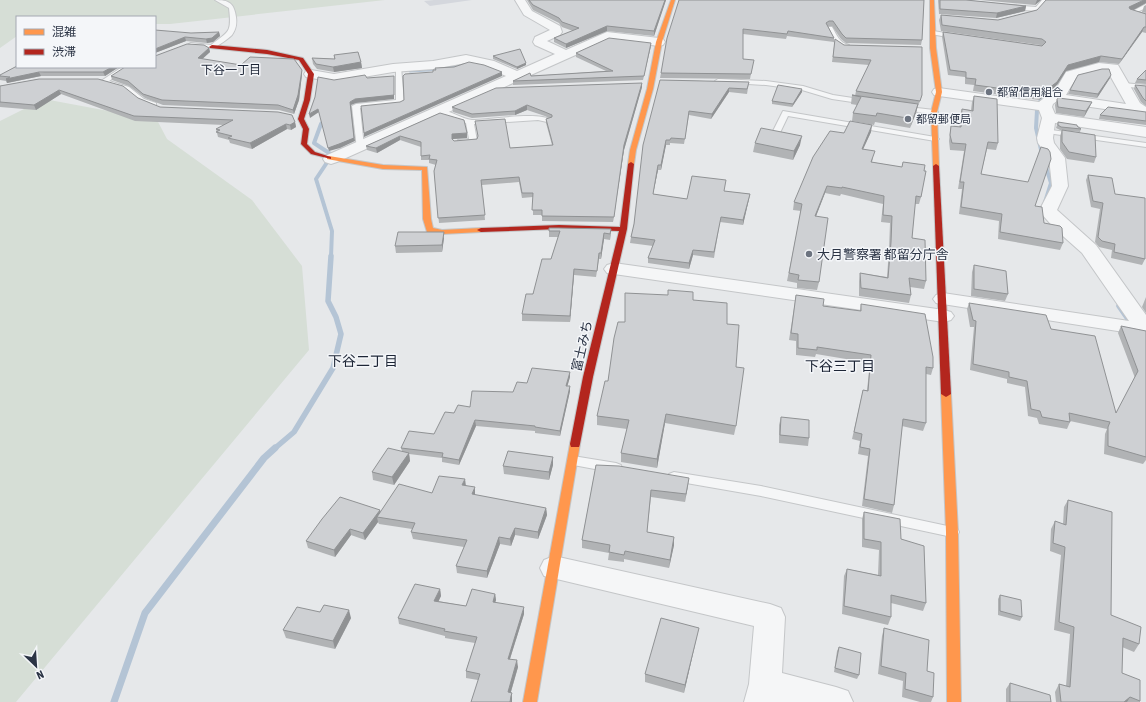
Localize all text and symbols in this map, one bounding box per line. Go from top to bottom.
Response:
legend [16,16,156,68]
text: 混雑 [52,25,76,39]
text: 渋滞 [52,45,76,59]
district label: 下谷一丁目 [201,63,261,77]
place label: 都留信用組合 [997,86,1063,98]
marker: 都留信用組合 [984,87,994,97]
place label: 都留郵便局 [916,113,971,125]
marker: 都留郵便局 [903,114,913,124]
place label: 大月警察署 都留分庁舎 [817,247,949,262]
marker: 大月警察署 都留分庁舎 [804,249,814,259]
street label: 富士みち [569,319,595,373]
district label: 下谷二丁目 [328,353,398,369]
district label: 下谷三丁目 [805,358,875,374]
north arrow [16,646,56,686]
text: N [35,668,46,682]

